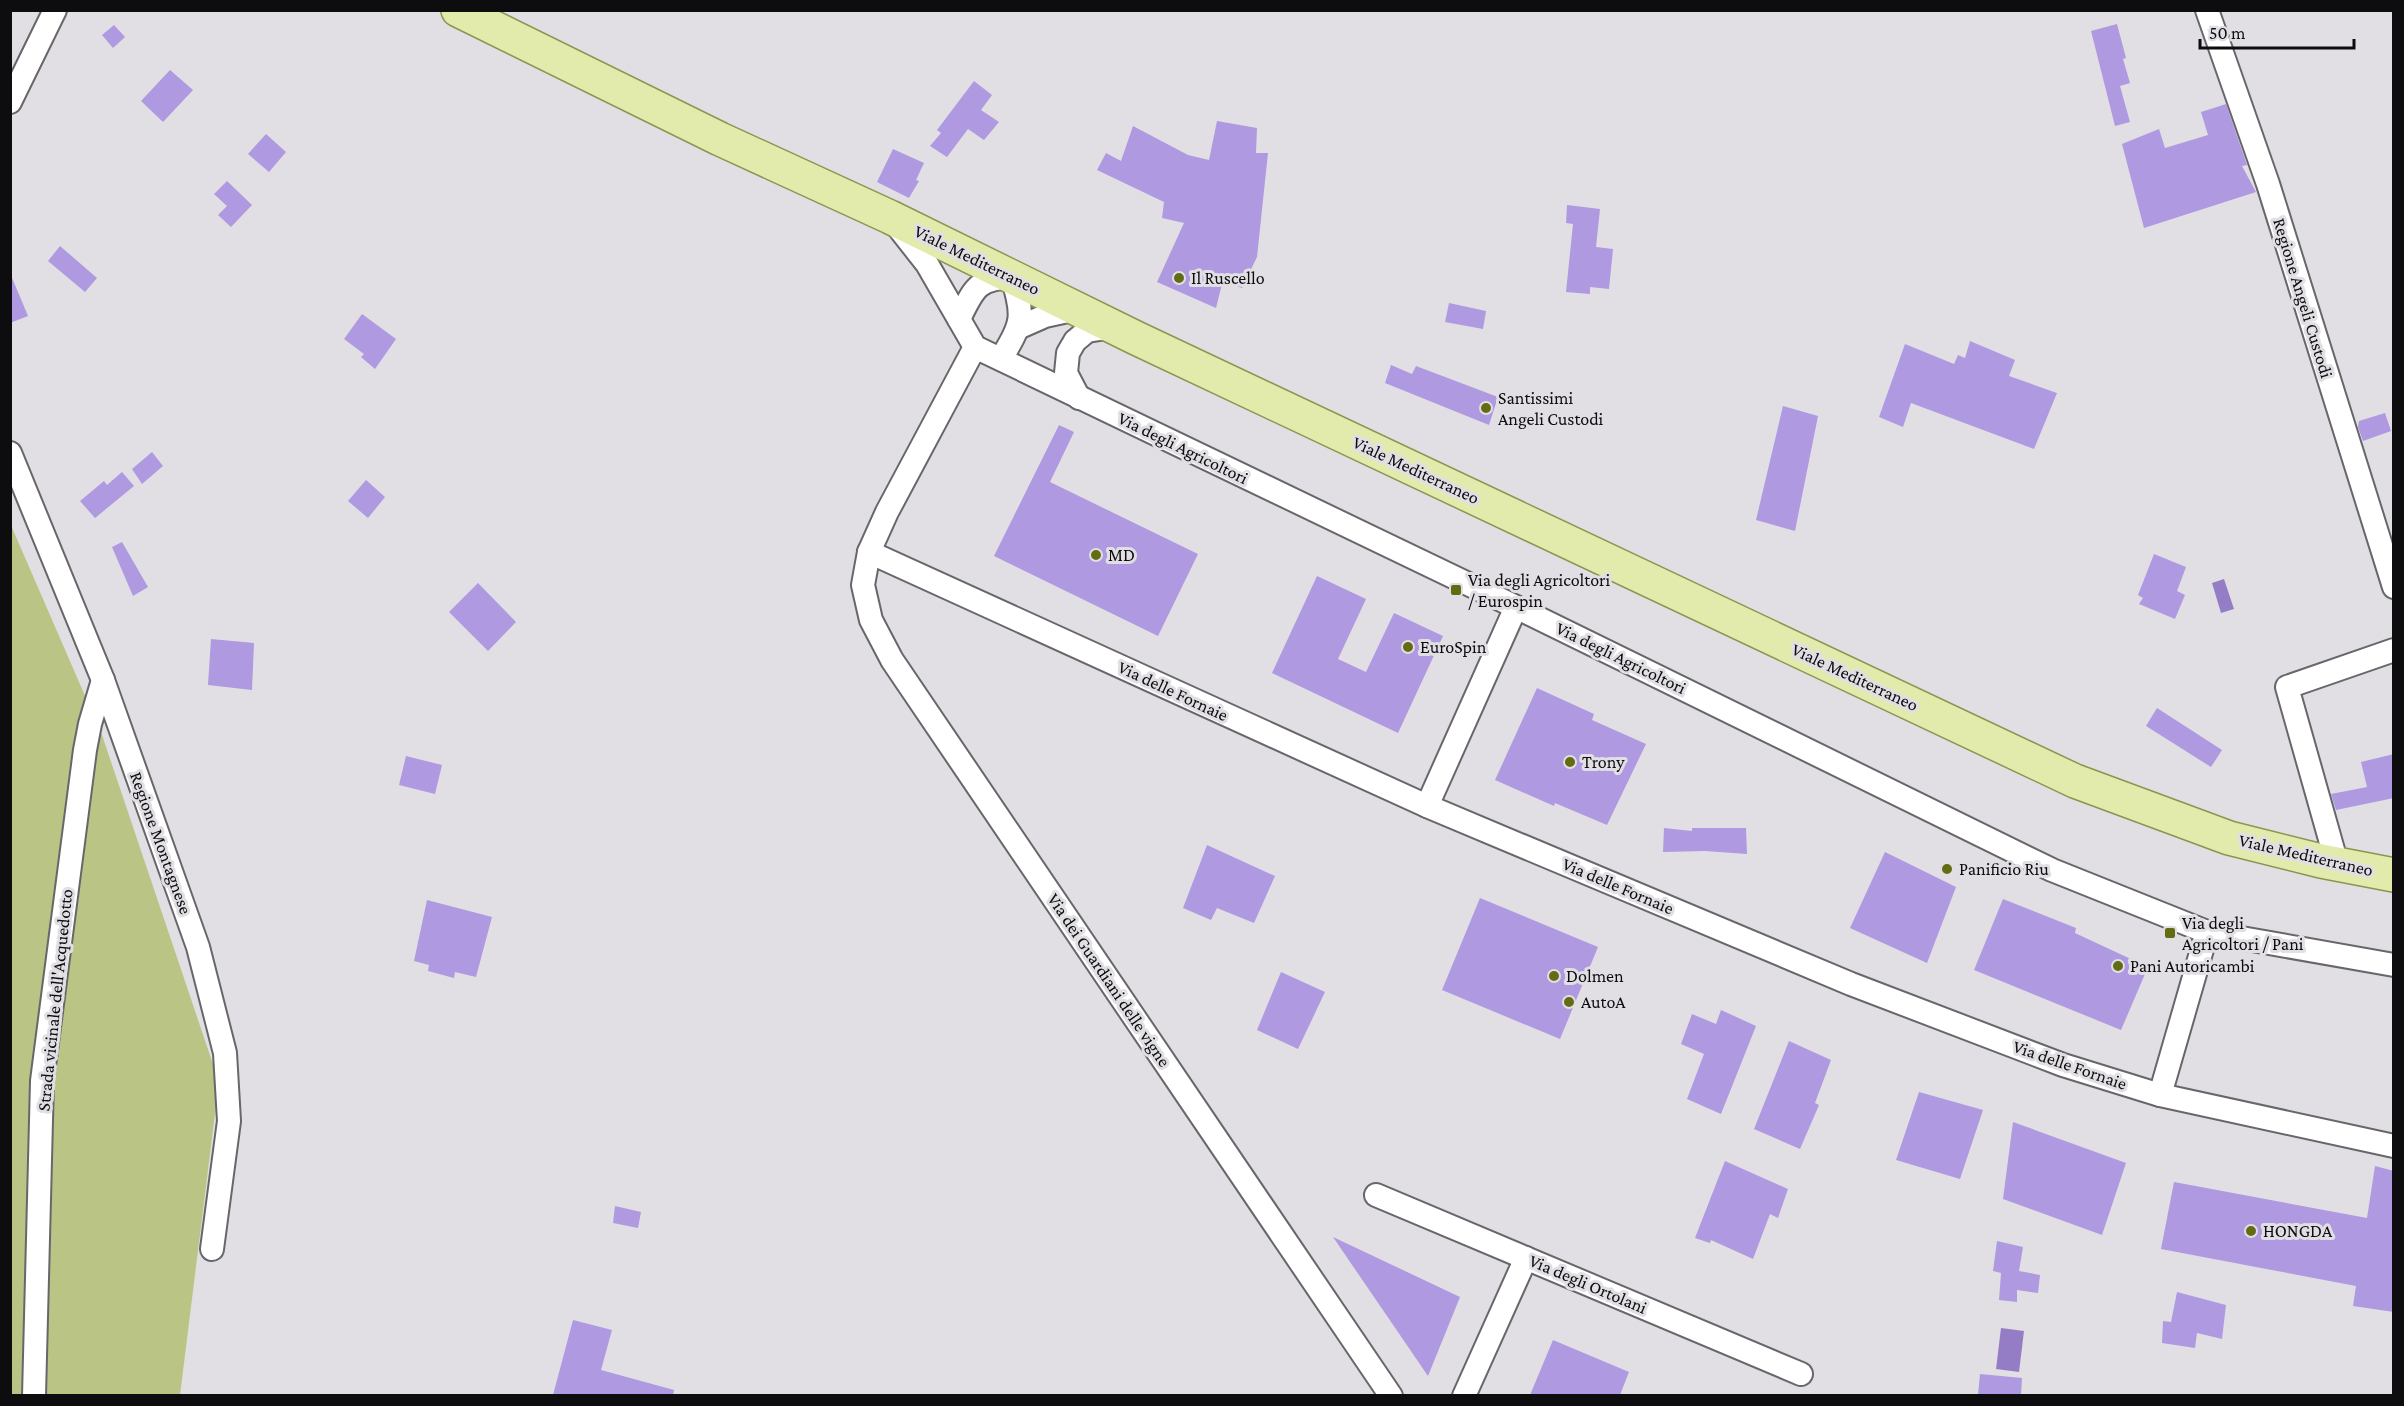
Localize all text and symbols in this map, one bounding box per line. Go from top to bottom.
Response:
scale bar [2200,12,2354,50]
text: 50 m [2209,23,2246,43]
street label: Regione Angeli Custodi [2269,216,2337,381]
street label: Viale Mediterraneo [911,221,1043,299]
place label: Il Ruscello [1191,268,1265,288]
marker: Il Ruscello [1172,271,1186,285]
place label: Santissimi Angeli Custodi [1498,388,1604,429]
marker: Santissimi Angeli Custodi [1479,401,1493,415]
street label: Via degli Agricoltori [1115,408,1252,488]
street label: Viale Mediterraneo [1350,432,1482,508]
place label: MD [1108,545,1135,565]
marker: MD [1089,548,1103,562]
place label: Via degli Agricoltori / Eurospin [1468,570,1610,611]
marker: Via degli Agricoltori / Eurospin [1449,583,1463,597]
street label: Via degli Agricoltori [1553,618,1690,698]
place label: EuroSpin [1420,637,1487,657]
street label: Viale Mediterraneo [1789,639,1921,715]
marker: EuroSpin [1401,640,1415,654]
street label: Via delle Fornaie [1115,657,1231,725]
place label: Trony [1582,752,1625,772]
marker: Trony [1563,755,1577,769]
street label: Regione Montagnese [126,769,196,917]
street label: Viale Mediterraneo [2237,830,2375,880]
street label: Via delle Fornaie [1559,854,1677,918]
place label: Panificio Riu [1959,859,2049,879]
marker: Panificio Riu [1940,862,1954,876]
street label: Strada vicinale dell'Acquedotto [33,888,77,1112]
street label: Via dei Guardiani delle vigne [1043,889,1175,1071]
place label: Via degli Agricoltori / Pani [2182,913,2304,954]
marker: Via degli Agricoltori / Pani [2163,926,2177,940]
place label: Pani Autoricambi [2130,956,2255,976]
marker: Pani Autoricambi [2111,959,2125,973]
place label: Dolmen [1566,966,1624,986]
marker: Dolmen [1547,969,1561,983]
place label: AutoA [1581,992,1626,1012]
marker: AutoA [1562,995,1576,1009]
street label: Via delle Fornaie [2011,1036,2130,1094]
place label: HONGDA [2263,1221,2333,1241]
marker: HONGDA [2244,1224,2258,1238]
street label: Via degli Ortolani [1526,1250,1650,1318]

